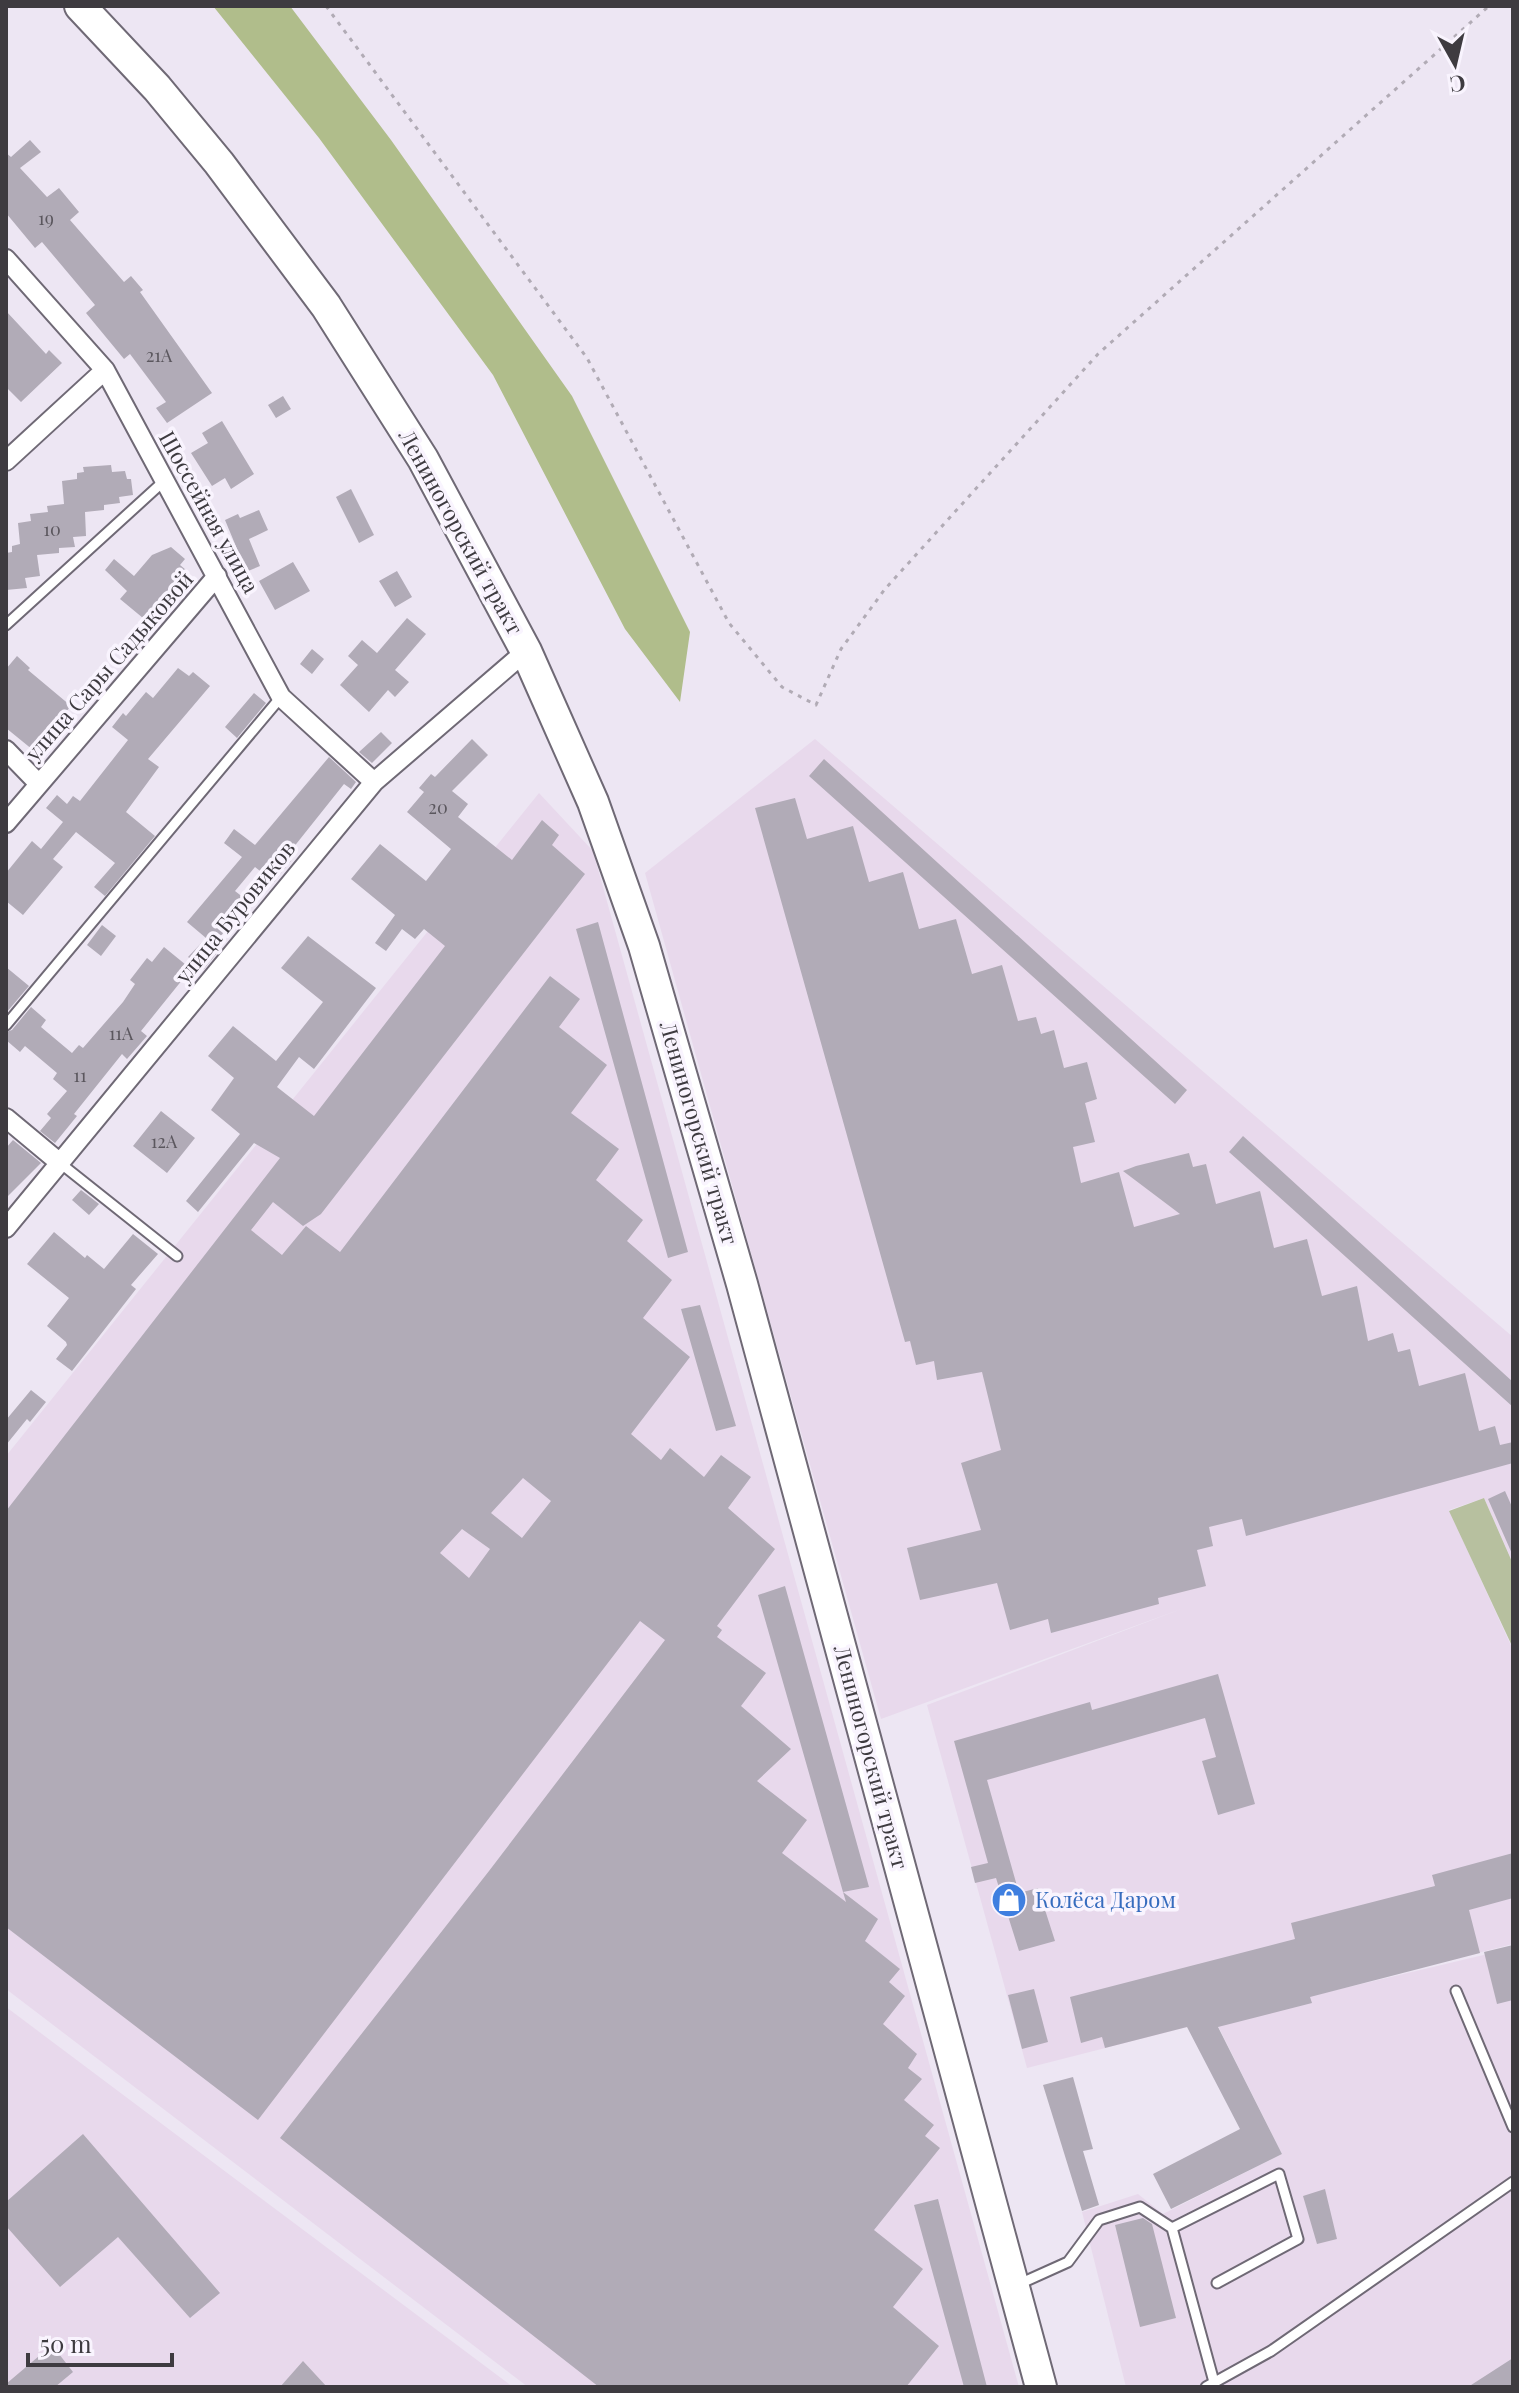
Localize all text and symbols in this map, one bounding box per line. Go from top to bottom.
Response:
north arrow [1415,24,1495,104]
text: С [1448,69,1468,101]
house number: 19 [38,206,54,230]
house number: 21А [146,343,173,367]
street label: Лениногорский тракт [392,423,531,640]
street label: Шоссейная улица [153,425,267,598]
house number: 10 [43,517,61,541]
street label: улица Сары Садыковой [17,564,199,767]
house number: 20 [428,795,448,819]
street label: улица Буровиков [167,834,301,990]
street label: Лениногорский тракт [653,1017,746,1248]
house number: 11А [109,1021,134,1045]
house number: 11 [73,1063,87,1087]
house number: 12А [151,1129,178,1153]
street label: Лениногорский тракт [827,1640,916,1872]
shop icon: Колёса Даром [990,1881,1028,1919]
place label: Колёса Даром [1035,1884,1176,1914]
scale bar [28,2317,172,2367]
text: 50 m [40,2327,92,2359]

